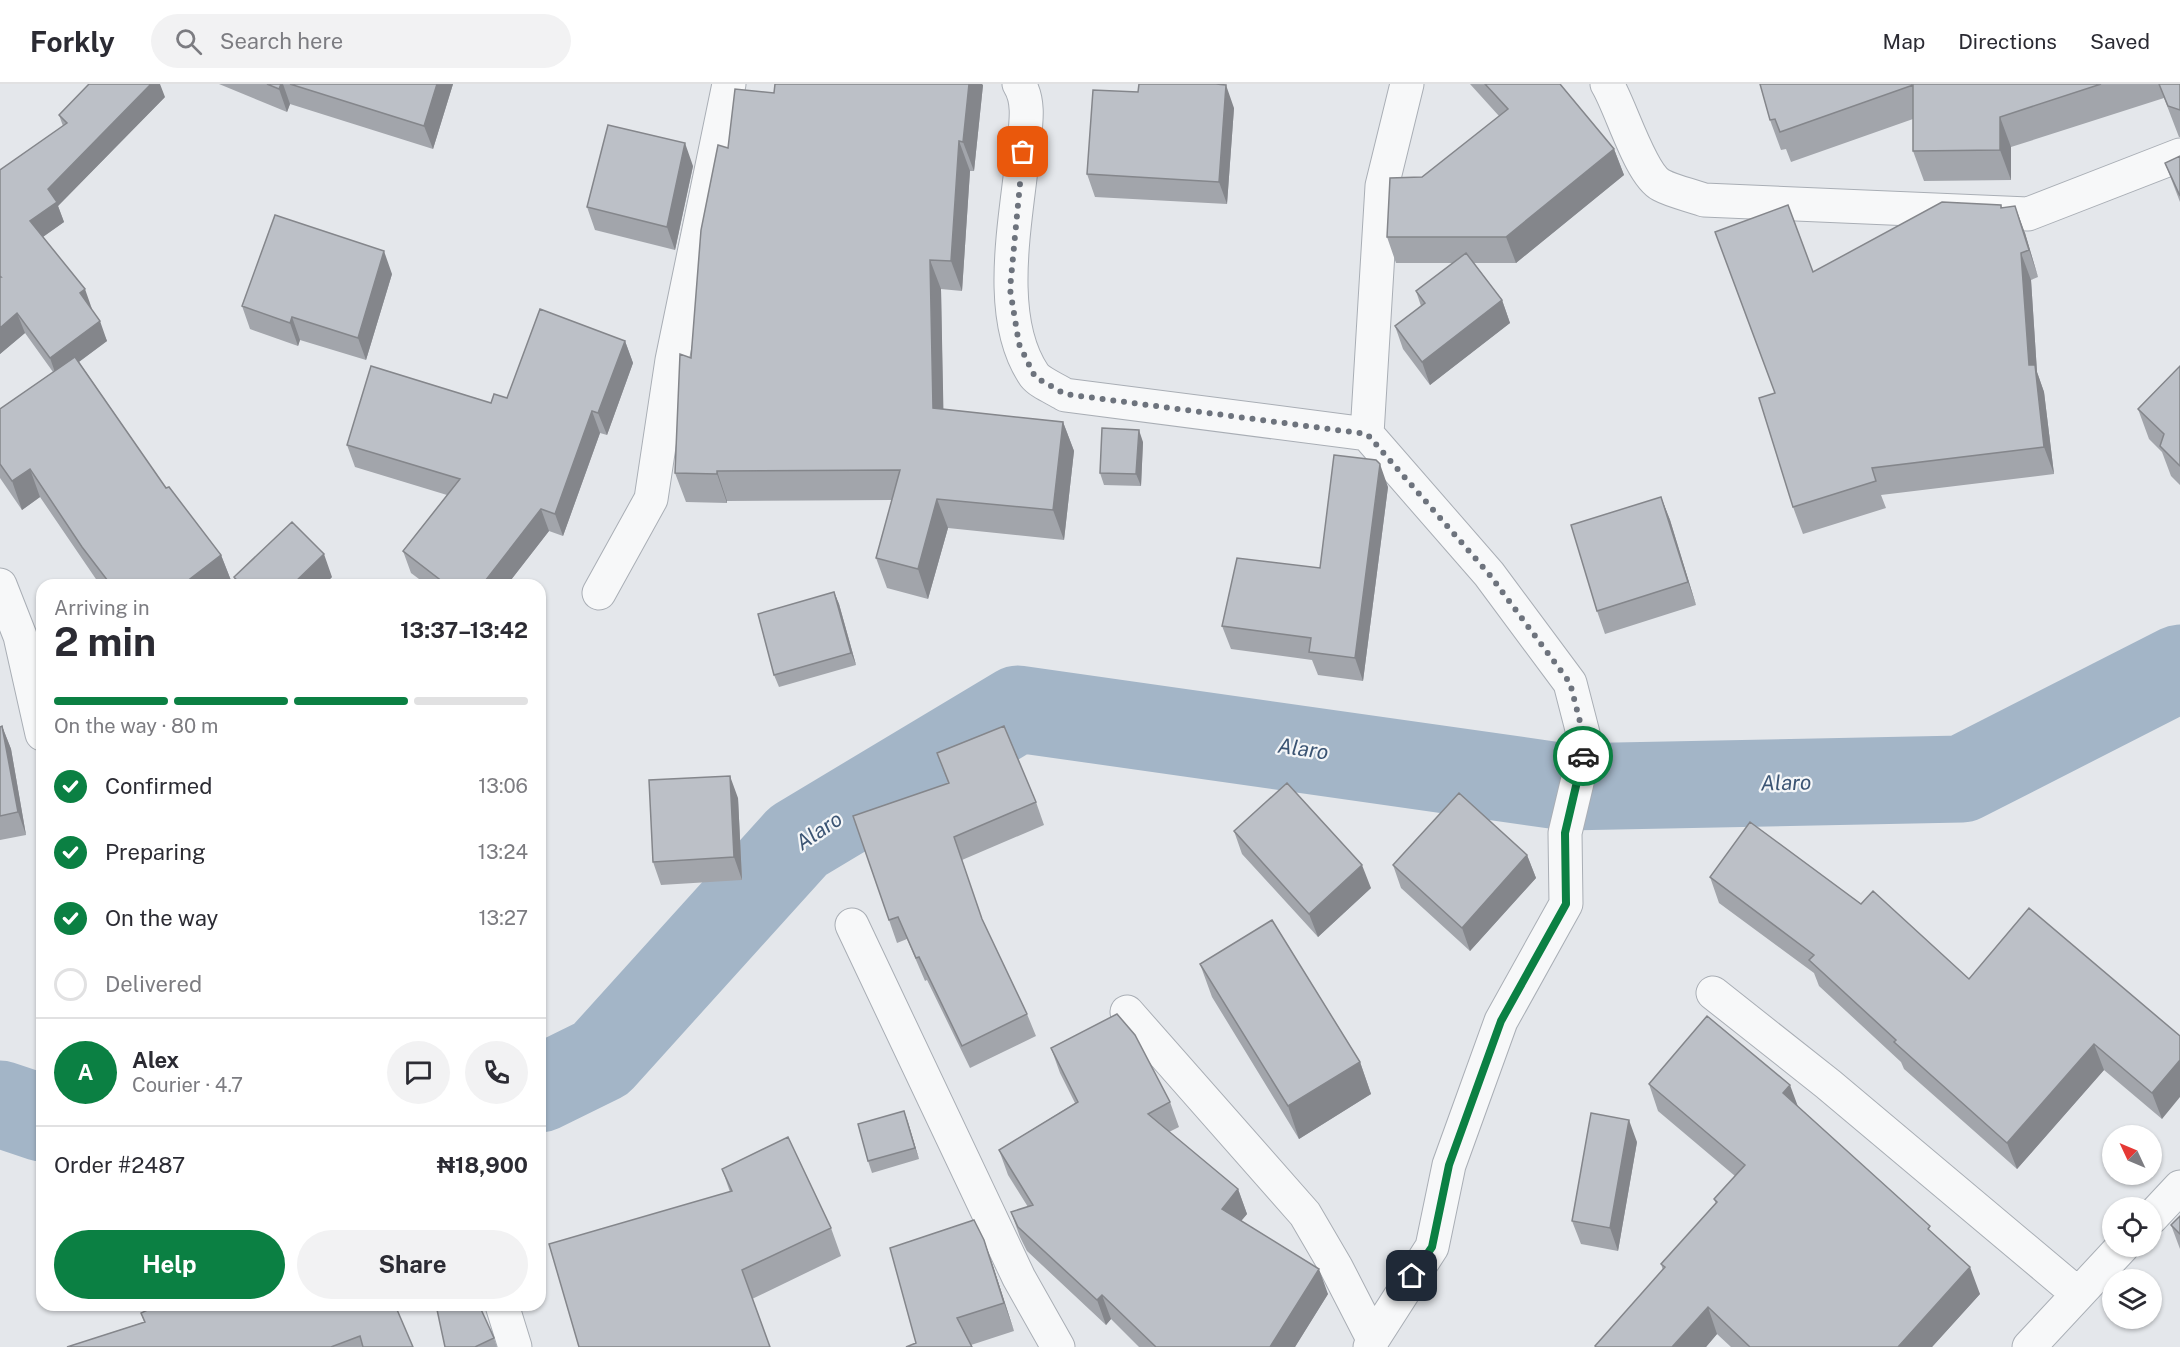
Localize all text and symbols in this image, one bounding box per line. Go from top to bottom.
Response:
search box [151,14,571,68]
text: Forkly [30,25,115,58]
icon: search [172,25,205,58]
text: Search here [220,28,343,54]
text: Map [1883,29,1925,54]
text: Directions [1958,29,2057,54]
text: Saved [2090,29,2150,54]
pin [997,126,1048,177]
icon: bag [1006,135,1039,168]
text: Arriving in [54,596,149,620]
text: 13:37–13:42 [400,617,528,643]
text: 2 min [54,619,156,665]
text: On the way · 80 m [54,714,218,738]
courier [1553,726,1613,786]
water label: Alaro [1276,733,1330,764]
icon: car [1567,740,1600,773]
icon: check [54,770,87,803]
water label: Alaro [1760,770,1812,795]
text: Confirmed [105,773,212,799]
text: 13:06 [478,774,528,798]
water label: Alaro [791,806,847,855]
icon: check [54,836,87,869]
text: Preparing [105,839,206,865]
text: 13:24 [478,840,528,864]
icon: check [54,902,87,935]
text: On the way [105,905,218,931]
text: 13:27 [478,906,528,930]
text: Delivered [105,971,202,997]
button: chat [387,1041,450,1104]
button: phone [465,1041,528,1104]
text: Alex [132,1047,179,1073]
text: A [78,1059,93,1085]
text: Courier · 4.7 [132,1073,243,1097]
north arrow [2102,1125,2162,1185]
map controls [2102,1125,2162,1329]
text: Order #2487 [54,1152,185,1178]
text: ₦18,900 [437,1152,528,1178]
button: locate [2102,1197,2162,1257]
button: Help [54,1230,285,1299]
button: Share [297,1230,528,1299]
pin [1386,1250,1437,1301]
icon: home [1395,1259,1428,1292]
button: layers [2102,1269,2162,1329]

